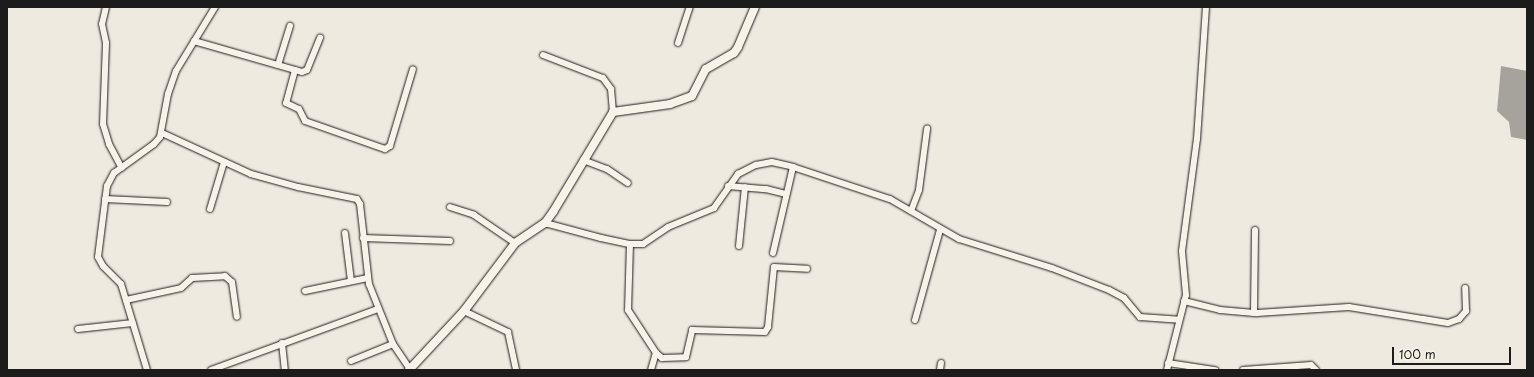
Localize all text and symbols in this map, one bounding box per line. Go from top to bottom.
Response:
scale bar [1394,339,1513,365]
text: 100 m [1399,345,1436,363]

